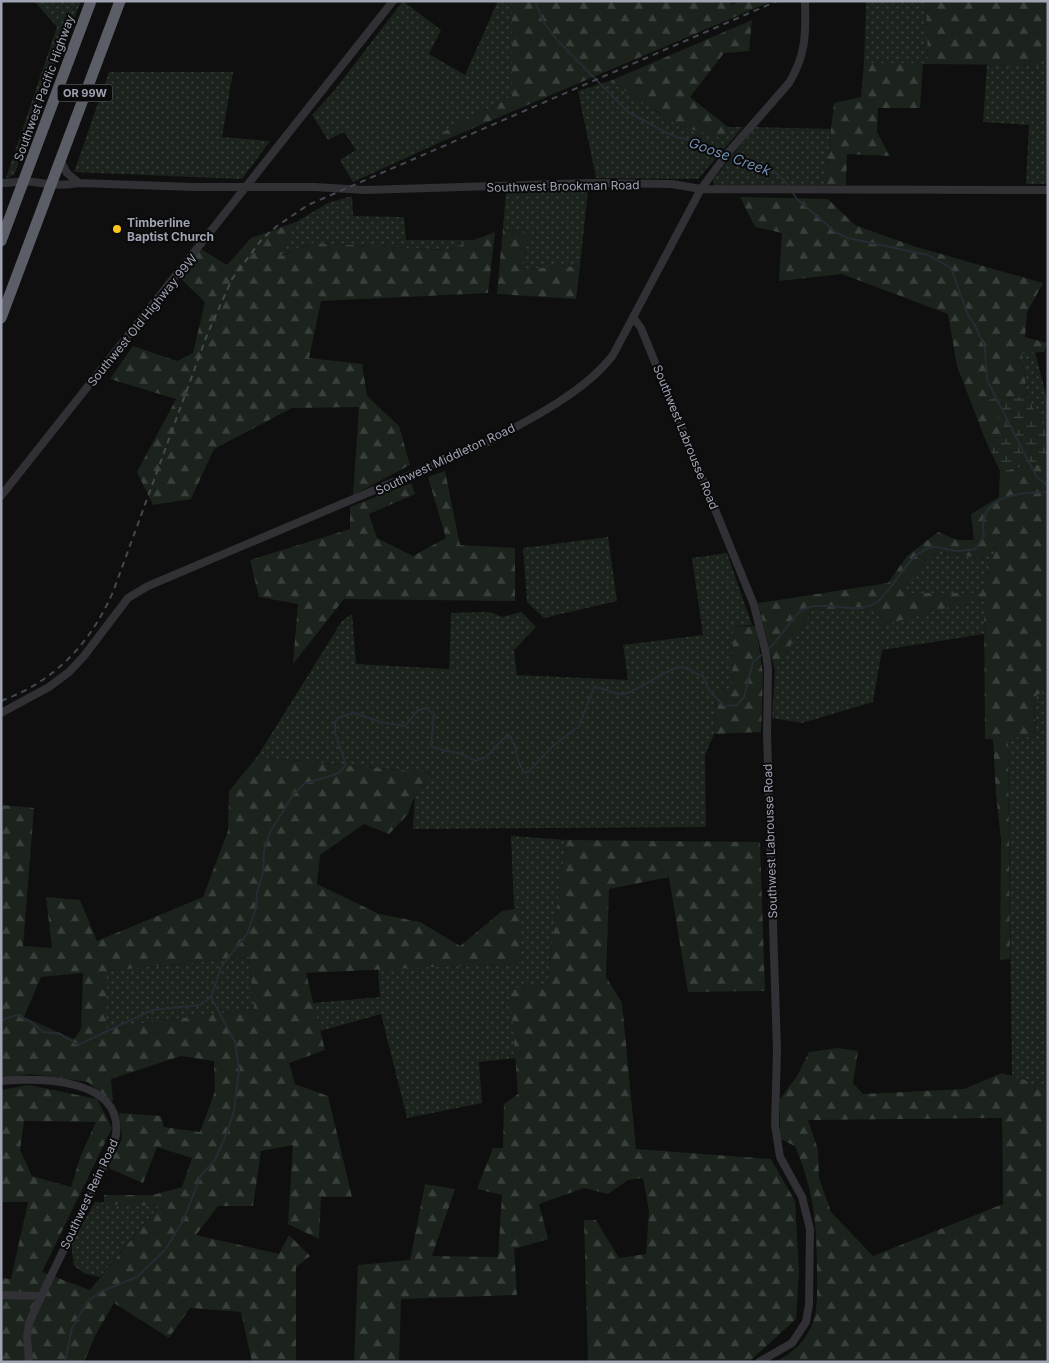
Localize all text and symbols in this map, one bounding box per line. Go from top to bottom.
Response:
street label: Southwest Pacific Highway [11,13,78,163]
road number: OR 99W [58,85,112,102]
water label: Goose Creek [687,133,773,179]
street label: Southwest Brookman Road [486,177,640,195]
place label: Timberline Baptist Church [127,215,214,244]
marker: Timberline Baptist Church [111,223,123,235]
street label: Southwest Old Highway 99W [84,251,200,389]
street label: Southwest Labrousse Road [650,362,722,512]
street label: Southwest Middleton Road [373,420,517,498]
street label: Southwest Labrousse Road [760,763,780,919]
street label: Southwest Rein Road [57,1136,121,1252]

